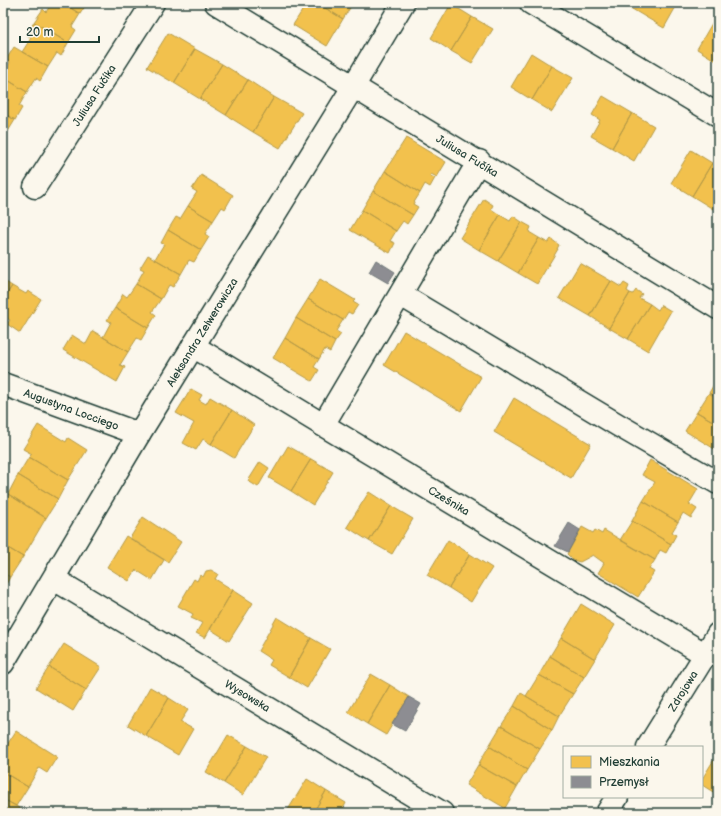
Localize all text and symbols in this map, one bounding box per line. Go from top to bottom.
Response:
scale bar [20,18,99,44]
text: 20 m [26,25,53,40]
street label: Juliusa Fučíka [70,62,119,129]
street label: Juliusa Fučíka [434,132,500,180]
street label: Aleksandra Zelwerowicza [164,276,241,389]
street label: Augustyna Locciego [22,386,121,433]
street label: Cześnika [426,484,472,518]
street label: Zdrojowa [665,669,701,715]
street label: Wysowska [222,677,272,715]
legend [563,746,703,798]
text: Mieszkania [599,755,660,770]
text: Przemysł [599,775,649,790]

